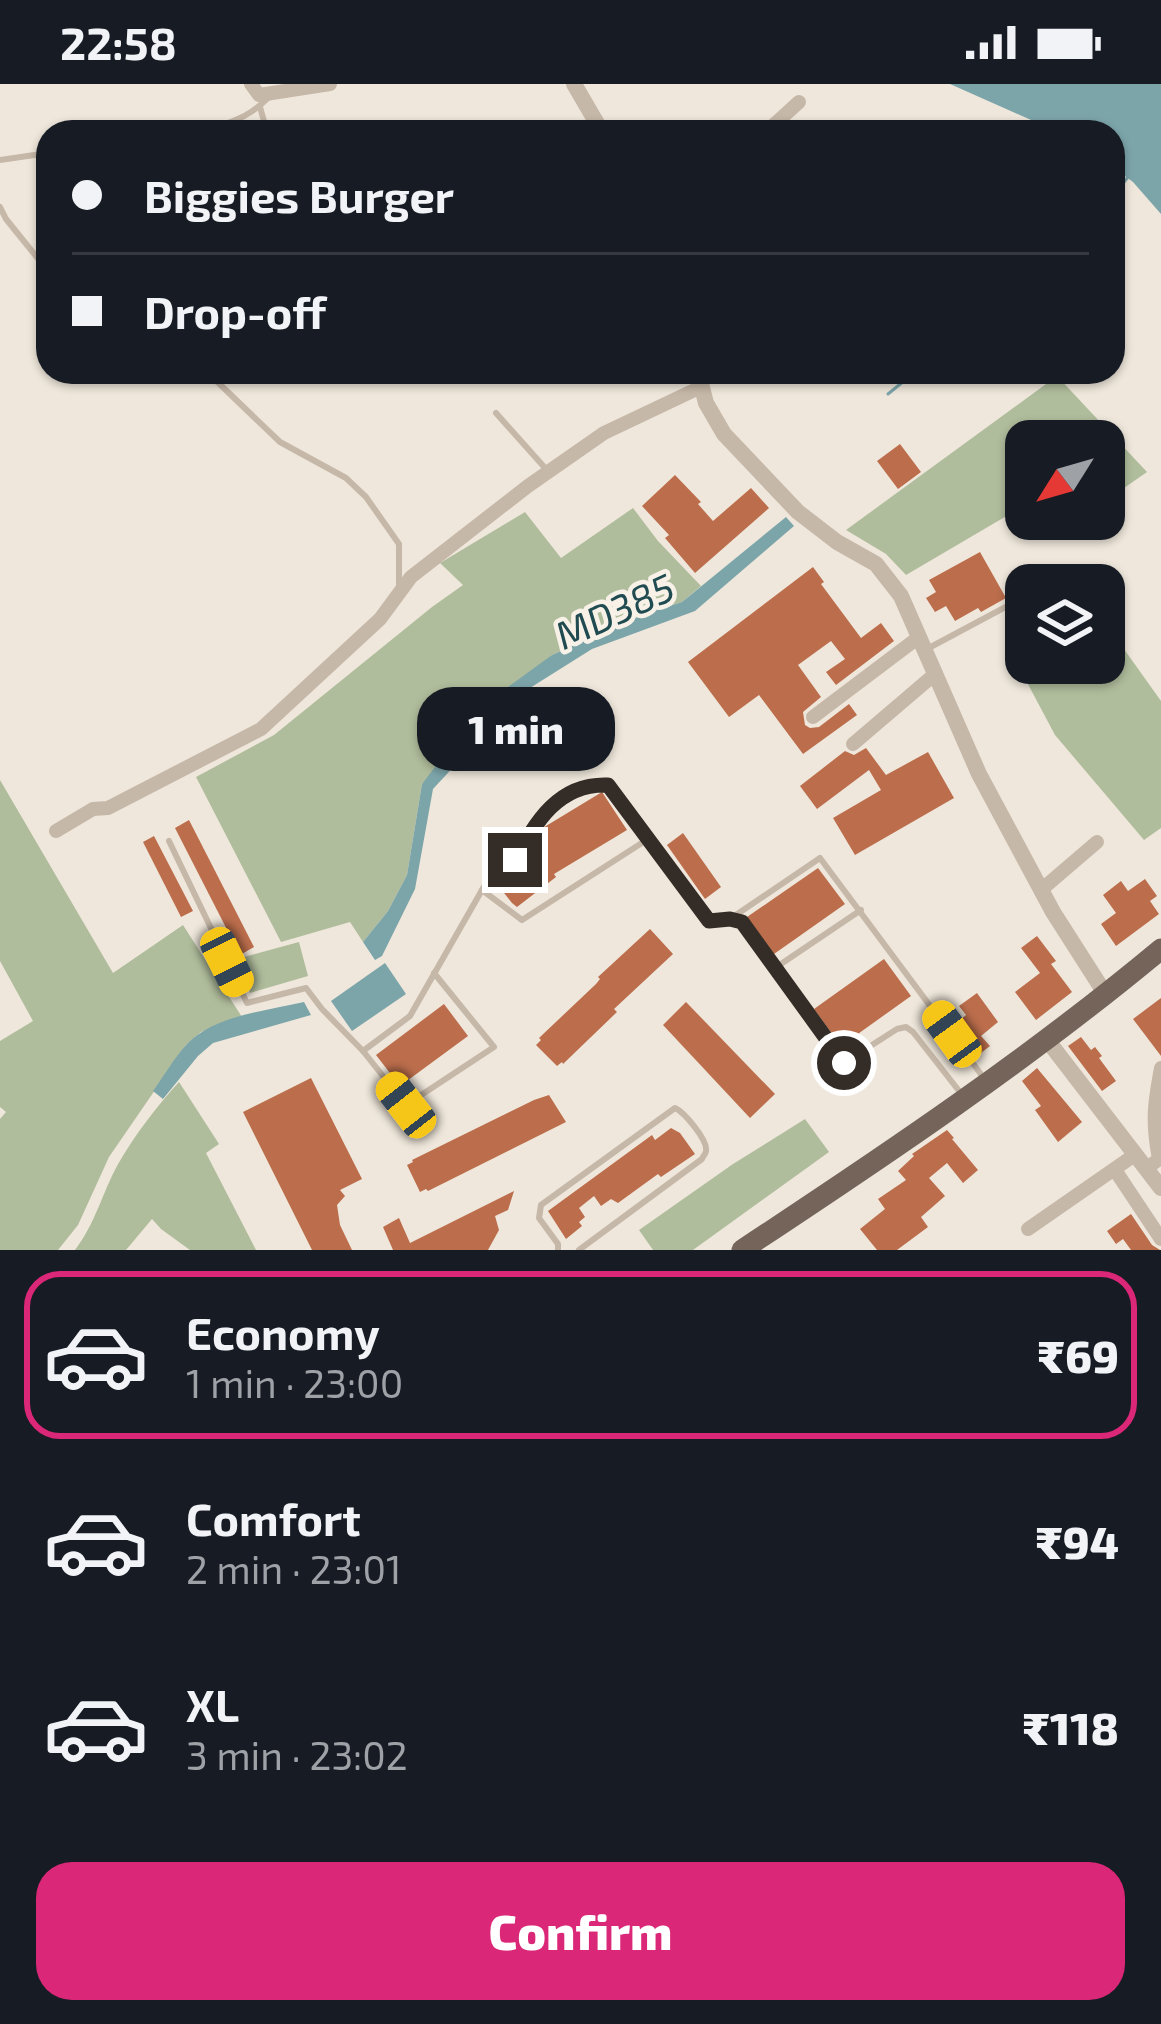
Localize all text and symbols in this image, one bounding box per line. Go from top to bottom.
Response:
text: 22:58 [60,15,177,69]
text: Biggies Burger [144,168,454,222]
text: Drop-off [144,284,326,338]
north arrow [1005,420,1125,540]
map controls [1005,420,1125,684]
water label: MD385 [547,562,681,658]
button: layers [1005,564,1125,684]
callout: 1 min [416,686,614,770]
text: 1 min [468,705,564,752]
route end [488,833,542,887]
car [195,922,259,1002]
car [916,994,988,1074]
route start [817,1036,871,1090]
car [370,1066,442,1144]
icon: car [42,1301,150,1409]
text: Economy [186,1305,380,1359]
text: ₹69 [1038,1328,1119,1382]
text: 1 min · 23:00 [186,1359,403,1406]
icon: car [42,1487,150,1595]
text: Comfort [186,1491,361,1545]
text: ₹94 [1036,1514,1119,1568]
text: 2 min · 23:01 [186,1545,402,1592]
icon: car [42,1673,150,1781]
text: XL [186,1677,239,1731]
text: ₹118 [1023,1700,1119,1754]
text: 3 min · 23:02 [186,1731,408,1778]
button: Confirm [36,1862,1125,2000]

